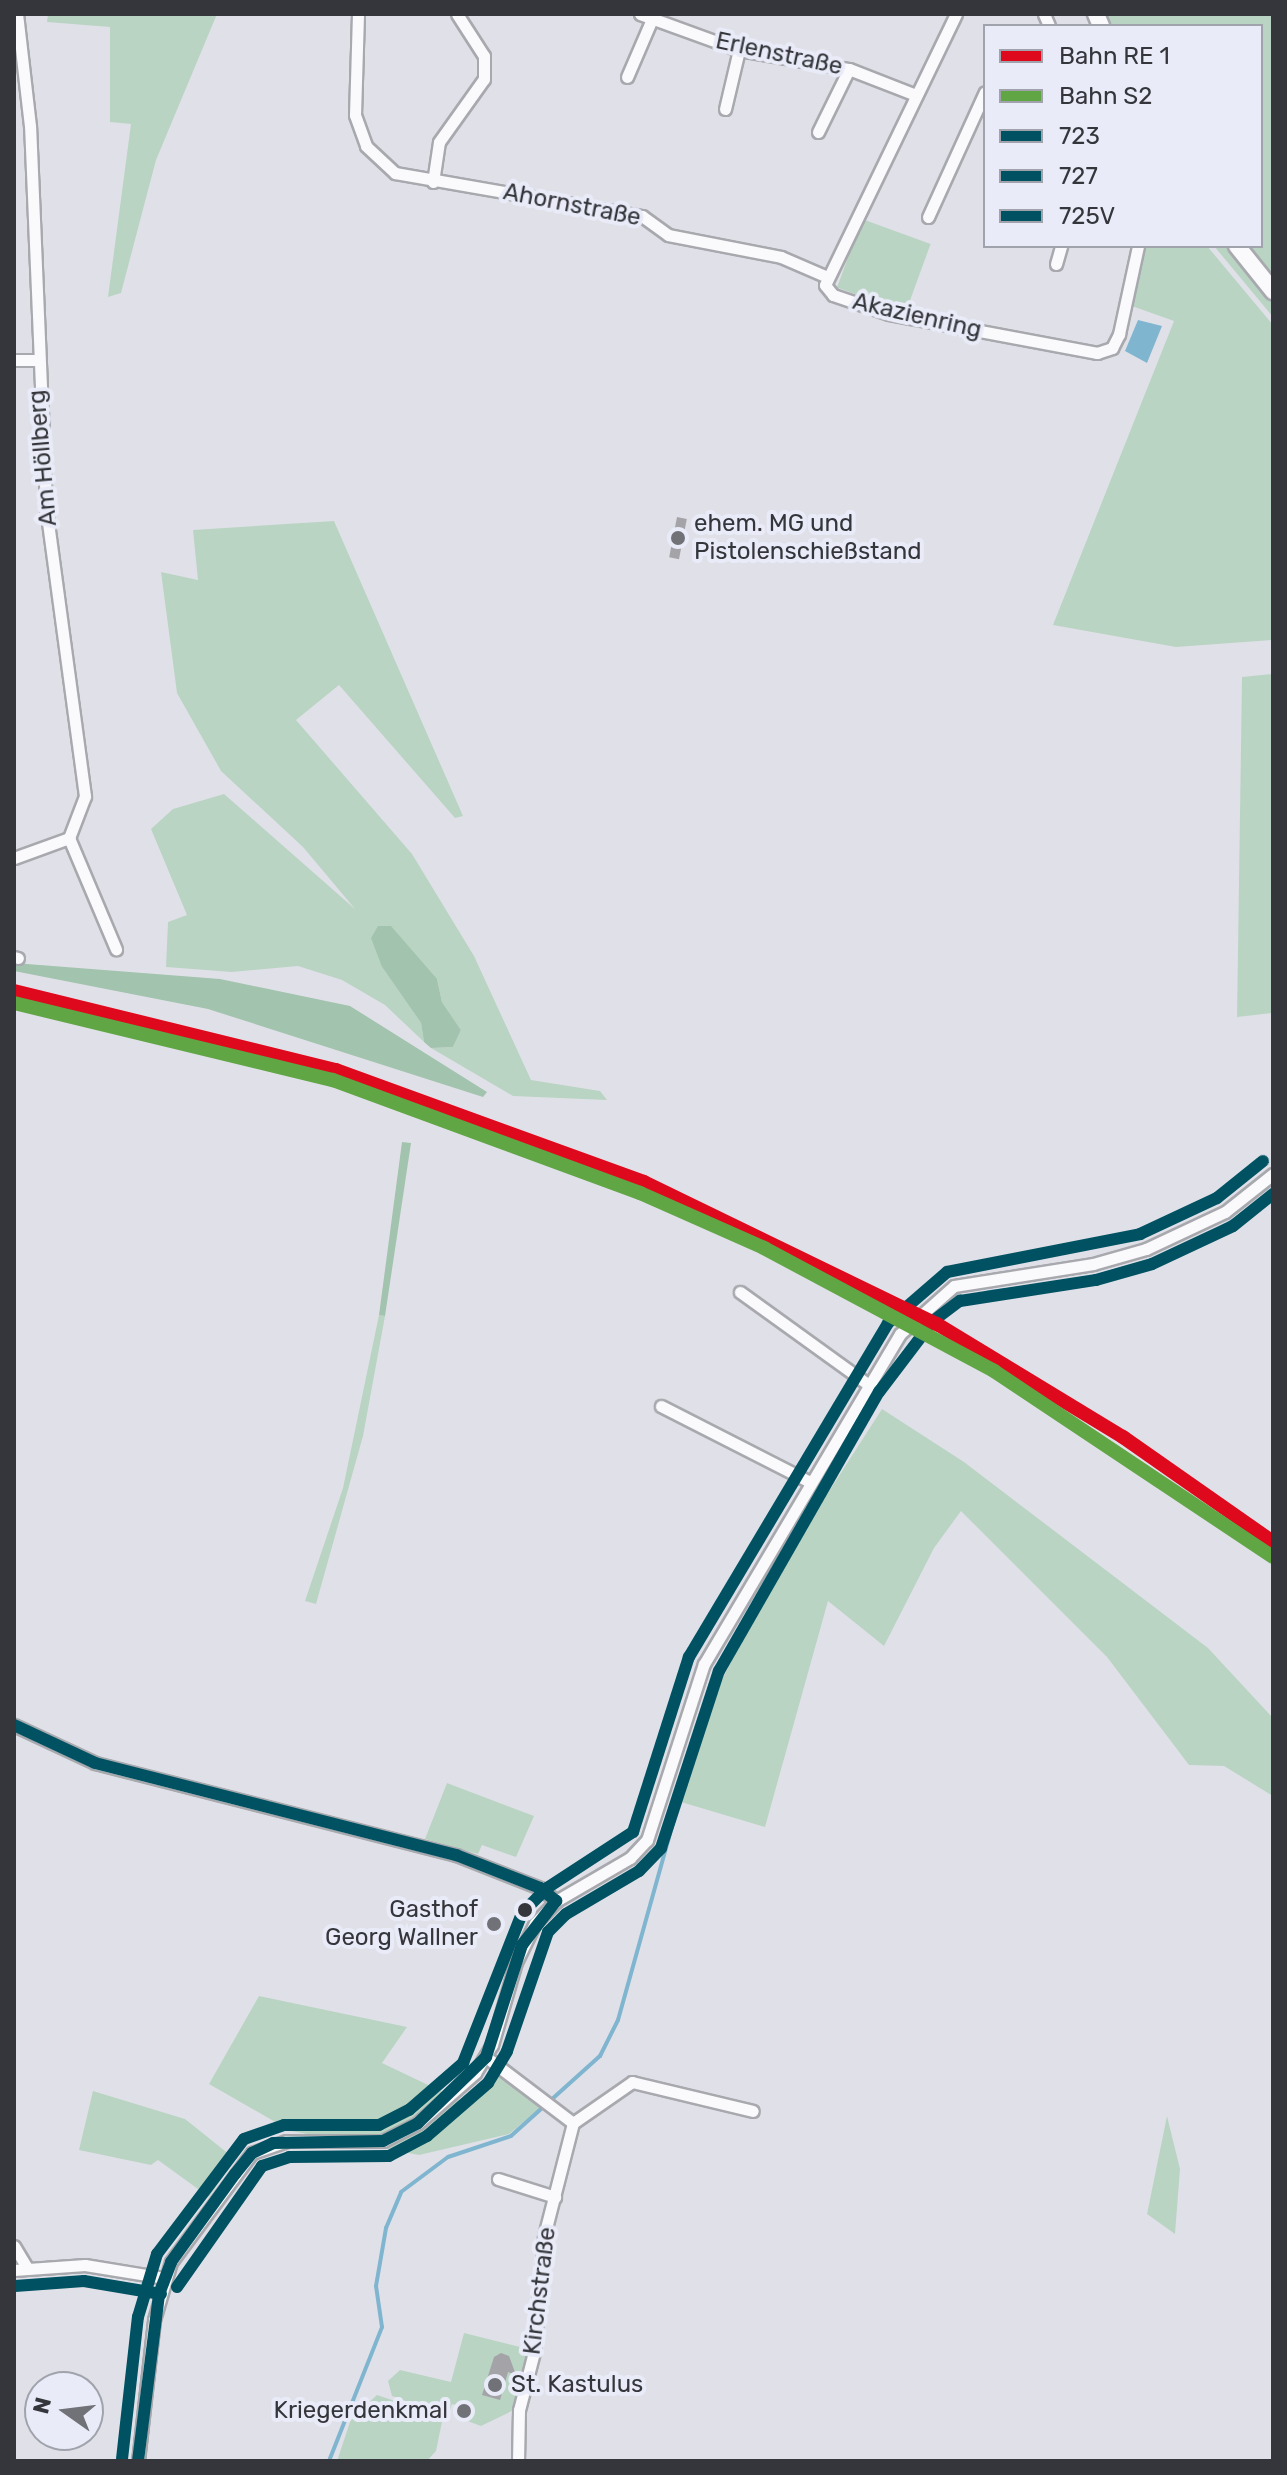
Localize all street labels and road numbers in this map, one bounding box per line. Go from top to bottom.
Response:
street label: Erlenstraße [713,27,845,81]
street label: Ahornstraße [501,178,643,232]
street label: Akazienring [850,287,984,345]
street label: Am Höllberg [23,389,63,527]
street label: Kirchstraße [518,2226,562,2356]

